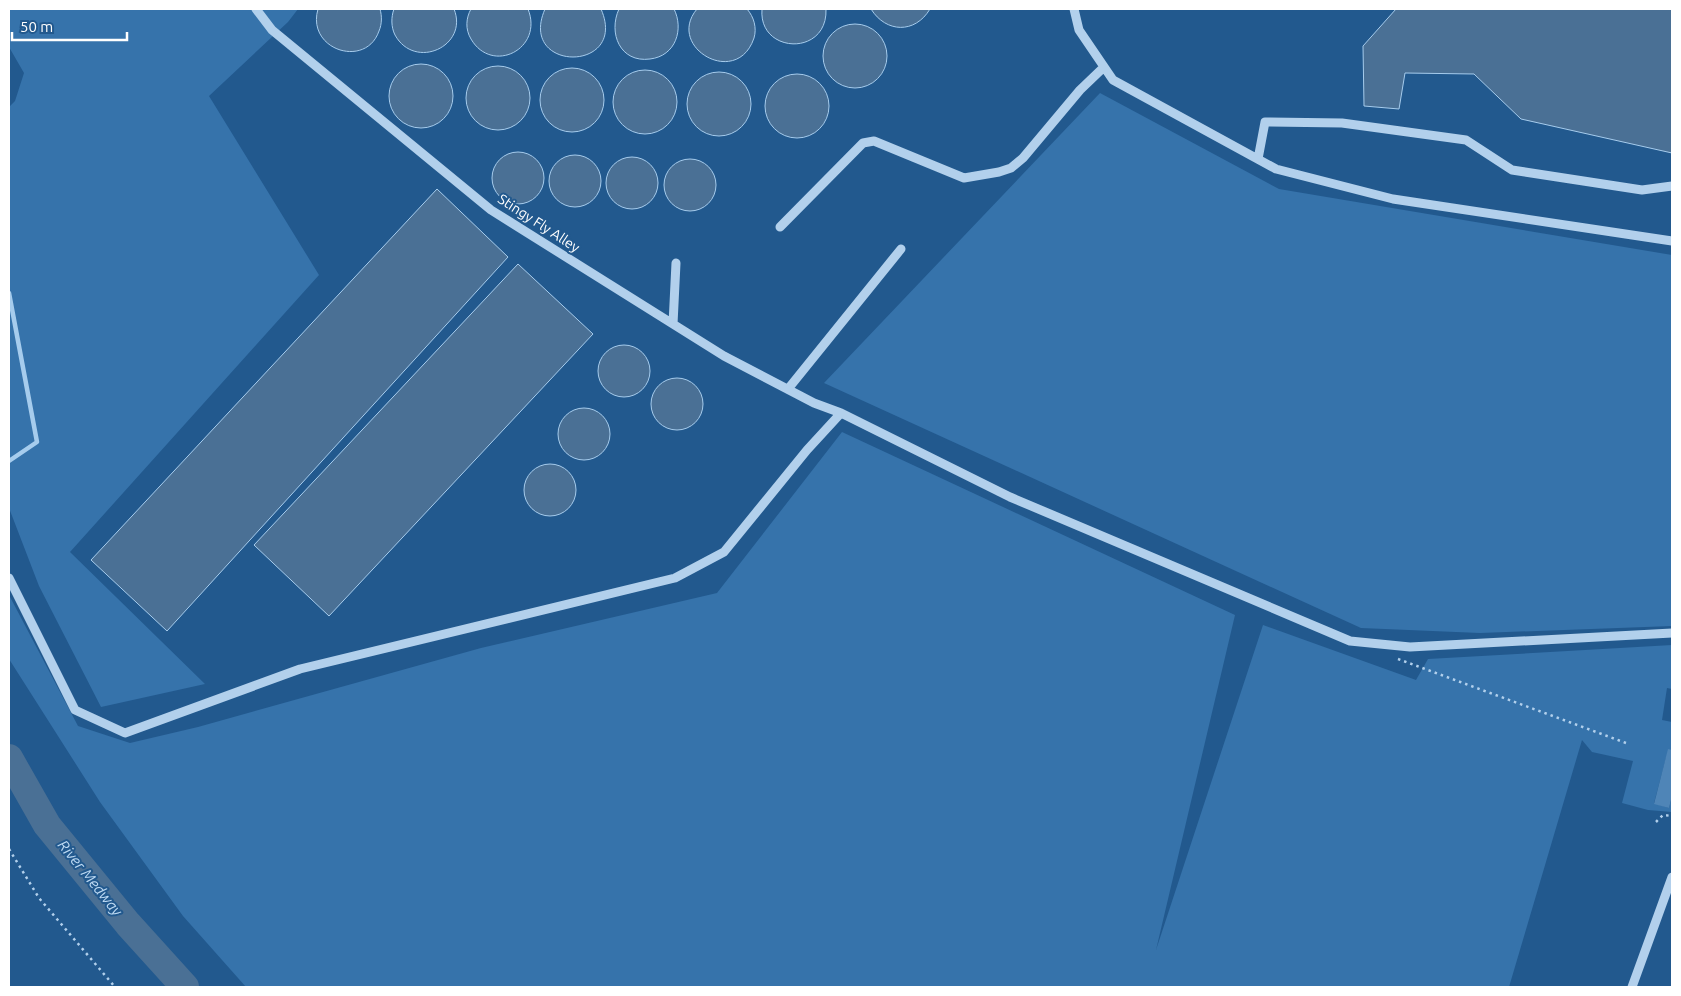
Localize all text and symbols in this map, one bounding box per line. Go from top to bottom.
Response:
scale bar [12,10,128,42]
text: 50 m [20,18,53,35]
street label: Stingy Fly Alley [495,191,583,255]
water label: River Medway [55,836,127,920]

